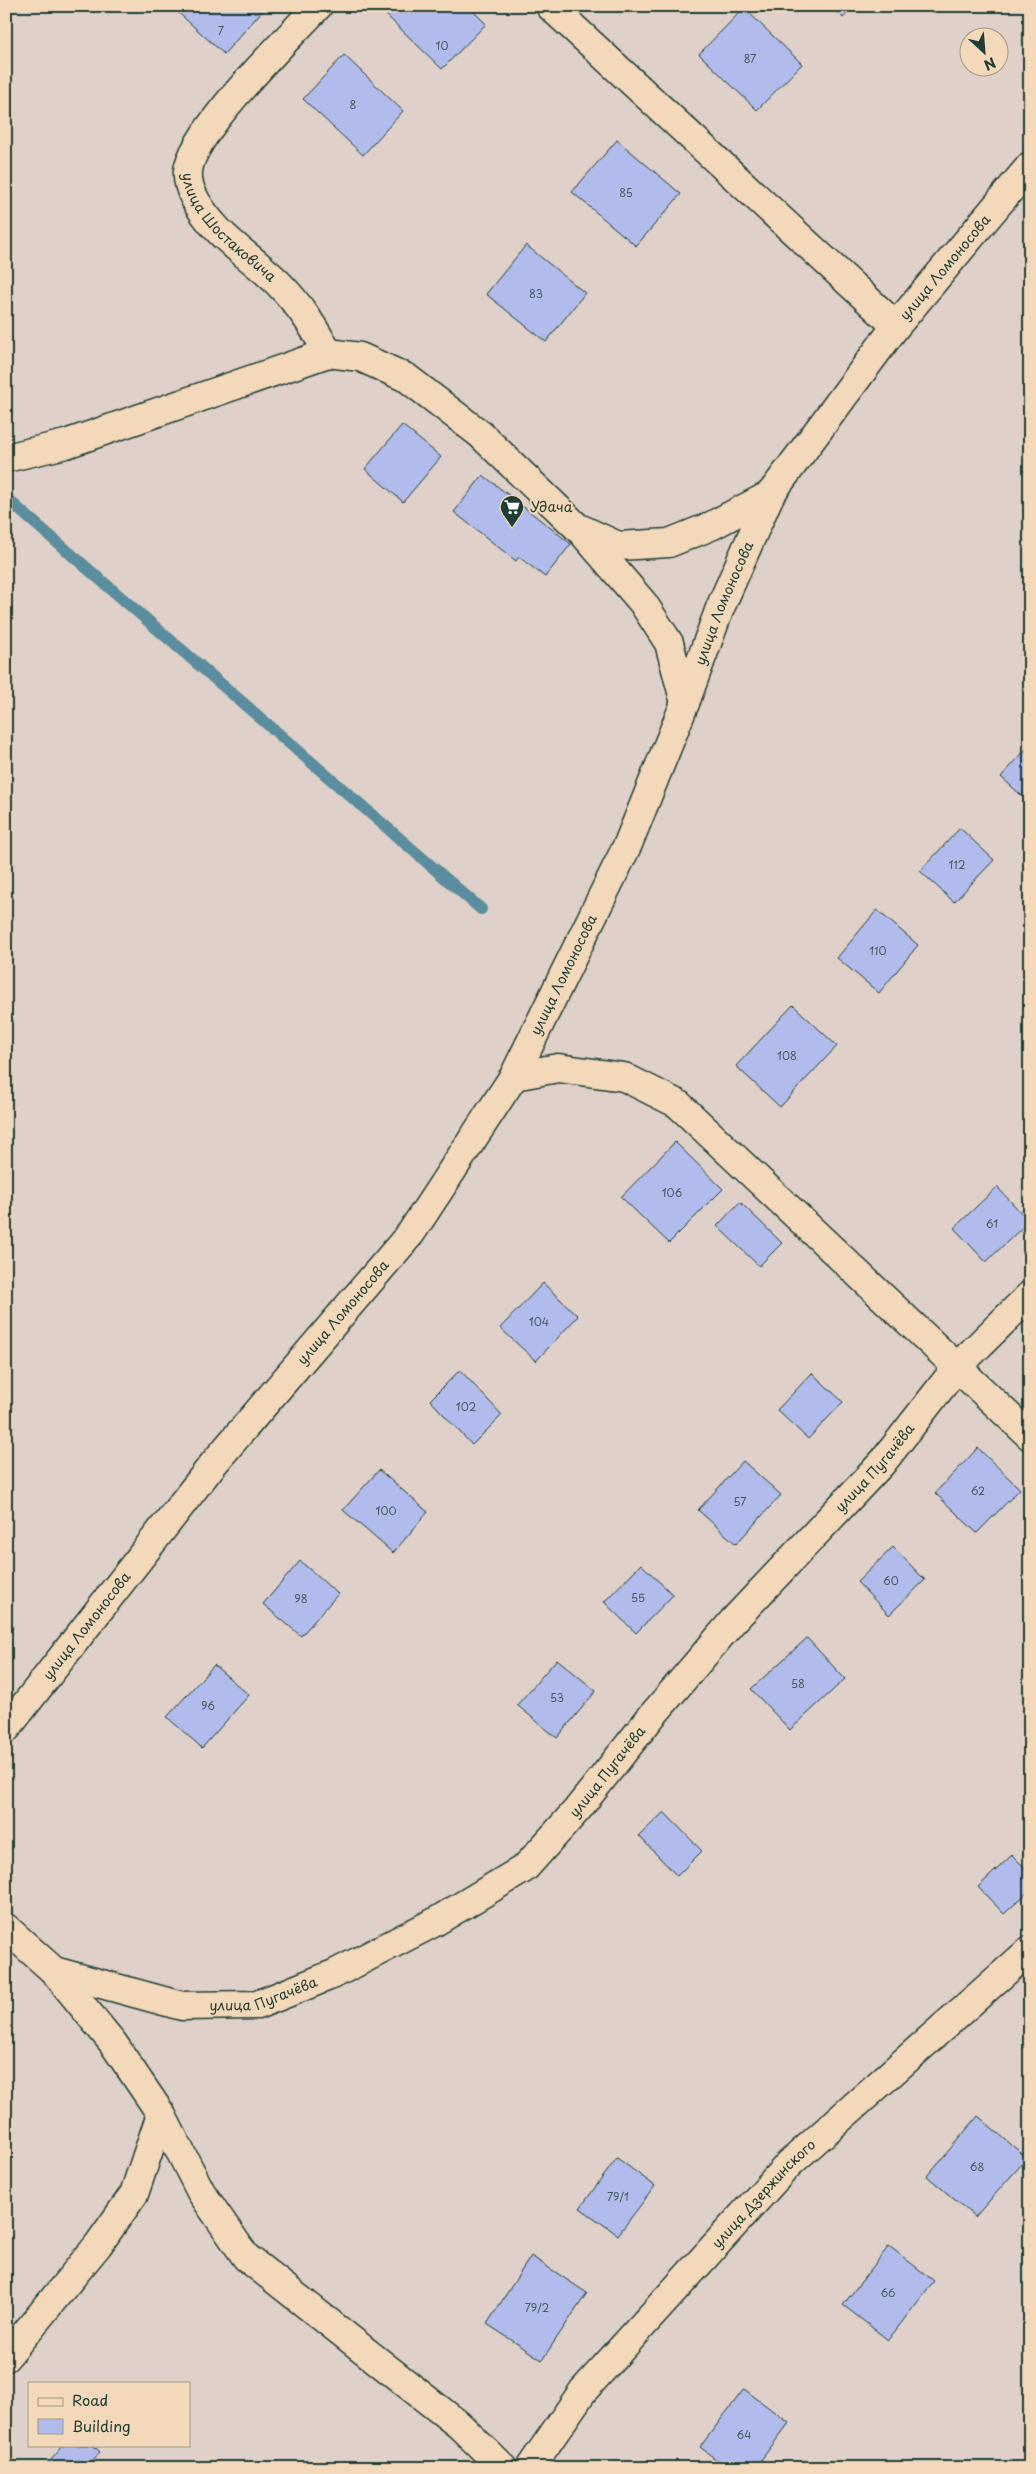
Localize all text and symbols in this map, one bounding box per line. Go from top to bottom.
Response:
house number: 7 [218,22,224,39]
north arrow [958,28,1008,78]
house number: 10 [436,37,448,54]
house number: 87 [744,50,756,67]
text: N [980,52,1000,76]
house number: 8 [350,96,357,113]
street label: улица Шостаковича [178,172,281,286]
house number: 85 [619,184,633,201]
street label: улица Ломоносова [894,209,995,324]
house number: 83 [529,285,543,302]
supermarket icon: Удача [499,494,525,528]
place label: Удача [530,496,573,517]
street label: улица Ломоносова [689,538,758,668]
house number: 112 [948,856,966,873]
street label: улица Ломоносова [525,910,602,1039]
house number: 110 [869,942,887,959]
house number: 108 [777,1047,797,1064]
house number: 106 [662,1184,683,1201]
house number: 61 [986,1215,998,1232]
street label: улица Ломоносова [292,1255,394,1369]
house number: 104 [529,1313,549,1330]
house number: 102 [456,1398,476,1415]
street label: улица Пугачёва [830,1419,919,1517]
house number: 62 [971,1482,985,1499]
house number: 57 [733,1493,747,1510]
house number: 100 [375,1502,397,1519]
street label: улица Ломоносова [37,1567,135,1684]
house number: 60 [883,1572,899,1589]
house number: 55 [631,1589,645,1606]
house number: 98 [294,1590,308,1607]
house number: 58 [791,1675,805,1692]
house number: 53 [550,1689,564,1706]
house number: 96 [201,1697,215,1714]
street label: улица Пугачёва [564,1721,650,1822]
street label: улица Пугачёва [209,1971,321,2016]
street label: улица Дзержинского [706,2134,820,2253]
house number: 68 [970,2158,984,2175]
house number: 79/1 [607,2188,629,2205]
house number: 66 [880,2284,896,2301]
house number: 79/2 [525,2299,550,2316]
legend [28,2382,190,2446]
text: Road [72,2388,108,2411]
text: Building [72,2414,131,2437]
house number: 64 [737,2426,751,2443]

